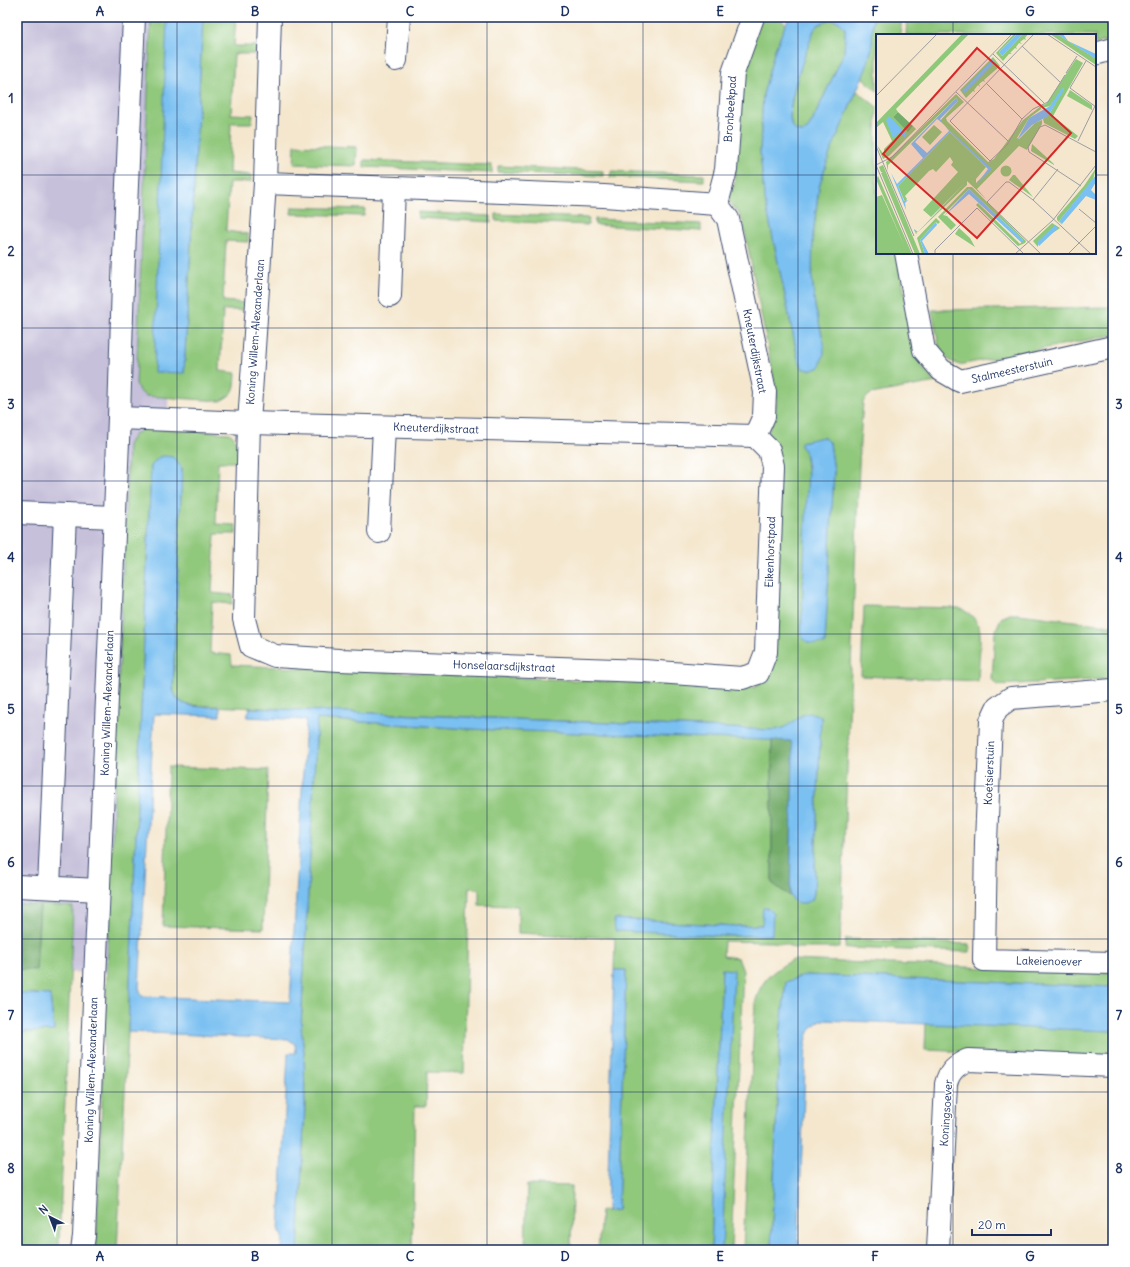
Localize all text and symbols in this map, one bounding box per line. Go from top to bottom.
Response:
text: A [96,3,105,20]
text: B [251,3,260,20]
text: C [406,3,415,20]
text: D [560,3,570,20]
text: E [716,3,724,20]
text: F [871,3,879,20]
text: G [1025,3,1035,20]
inset map [876,34,1096,254]
street label: Bronbeekpad [721,75,739,143]
text: 1 [8,90,14,107]
text: 1 [1116,90,1122,107]
text: 2 [7,243,15,260]
text: 2 [1115,243,1123,260]
street label: Koning Willem-Alexanderlaan [243,259,267,405]
street label: Kneuterdijkstraat [740,308,770,395]
street label: Stalmeesterstuin [970,354,1054,386]
text: 3 [7,396,15,413]
text: 3 [1115,396,1123,413]
street label: Kneuterdijkstraat [393,420,479,437]
street label: Eikenhorstpad [762,516,778,588]
text: 4 [7,549,15,566]
text: 4 [1115,549,1123,566]
street label: Koning Willem-Alexanderlaan [97,630,117,776]
street label: Honselaarsdijkstraat [453,657,556,675]
text: 5 [7,701,15,718]
text: 5 [1115,701,1123,718]
street label: Koetsierstuin [981,741,997,805]
text: 6 [7,854,15,871]
text: 6 [1115,854,1123,871]
street label: Lakeienoever [1016,953,1083,969]
street label: Koning Willem-Alexanderlaan [81,997,101,1143]
text: 7 [8,1007,15,1024]
text: 7 [1116,1007,1123,1024]
street label: Koningsoever [937,1079,955,1147]
text: 8 [7,1160,15,1177]
text: 8 [1115,1160,1123,1177]
north arrow [30,1197,70,1237]
text: N [36,1202,51,1217]
scale bar [972,1211,1051,1237]
text: 20 m [978,1217,1006,1232]
text: A [96,1248,105,1265]
text: B [251,1248,260,1265]
text: C [406,1248,415,1265]
text: D [560,1248,570,1265]
text: E [716,1248,724,1265]
text: F [871,1248,879,1265]
text: G [1025,1248,1035,1265]

